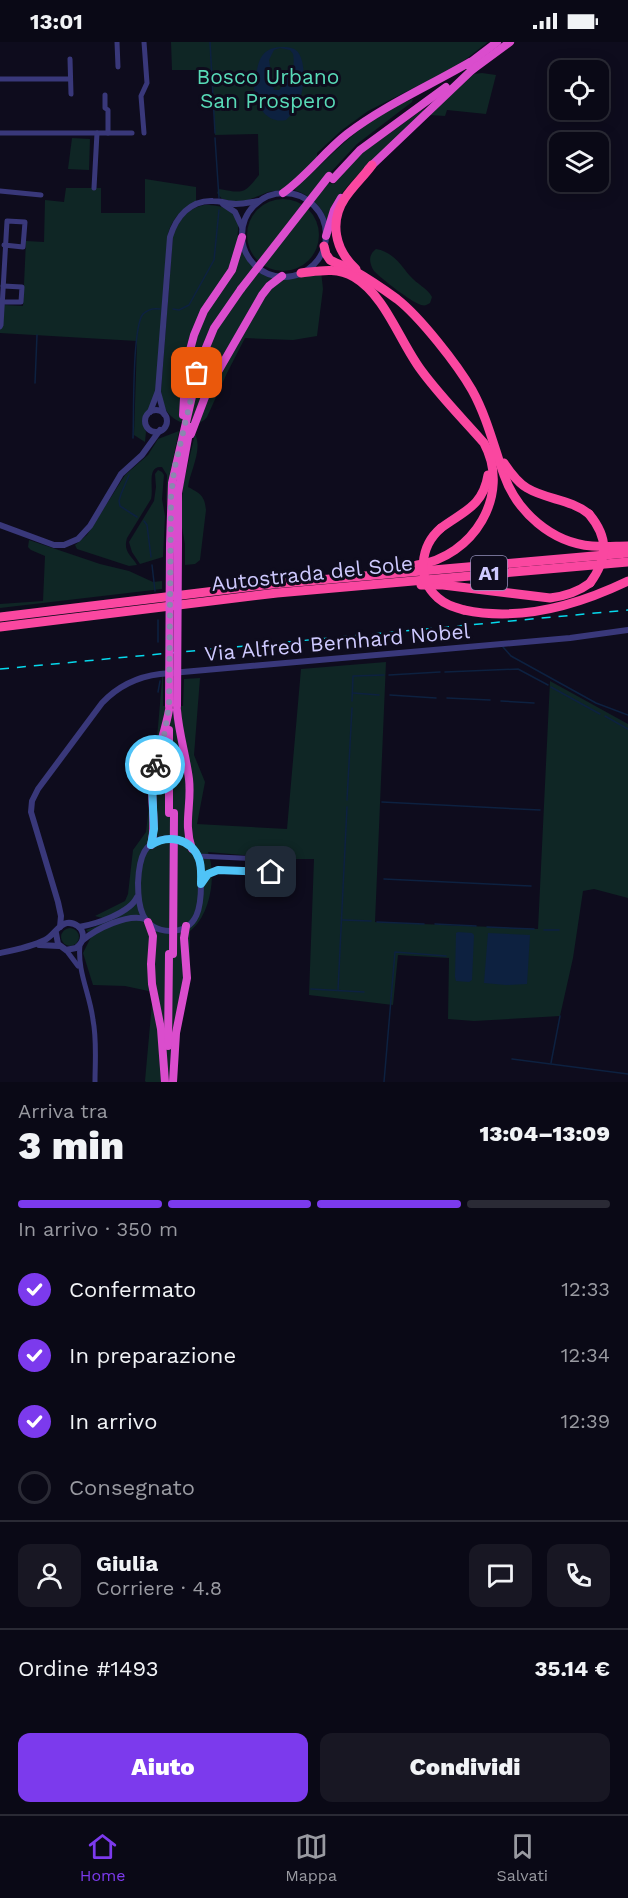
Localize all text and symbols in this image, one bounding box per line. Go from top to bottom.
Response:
text: 13:01 [30,9,83,34]
map controls [549,60,609,192]
button: locate [549,60,609,120]
park label: Bosco Urbano San Prospero [197,64,339,113]
button: layers [549,132,609,192]
pin [171,347,222,398]
icon: bag [180,356,213,389]
street label: Autostrada del Sole [210,550,414,596]
road number: A1 [471,556,507,590]
street label: Via Alfred Bernhard Nobel [203,618,471,666]
courier [125,735,185,795]
icon: bike [139,749,172,782]
pin [245,846,296,897]
icon: home [254,855,287,888]
text: Arriva tra [18,1099,108,1123]
text: 13:04–13:09 [479,1121,610,1146]
text: 3 min [18,1123,124,1168]
text: In arrivo · 350 m [18,1217,178,1241]
icon: check [18,1273,51,1306]
text: Confermato [69,1277,196,1302]
text: 12:33 [561,1277,610,1301]
icon: check [18,1339,51,1372]
text: In preparazione [69,1343,236,1368]
text: 12:34 [561,1343,610,1367]
icon: check [18,1405,51,1438]
text: In arrivo [69,1409,157,1434]
text: 12:39 [561,1409,610,1433]
text: Consegnato [69,1475,195,1500]
button: person [18,1544,81,1607]
button: chat [469,1544,532,1607]
button: phone [547,1544,610,1607]
text: Giulia [96,1551,158,1576]
text: Corriere · 4.8 [96,1576,222,1600]
text: Ordine #1493 [18,1656,158,1681]
text: 35.14 € [535,1656,610,1681]
button: Aiuto [18,1733,308,1802]
button: Condividi [320,1733,610,1802]
tab: Home [80,1830,126,1885]
tab: Mappa [285,1830,337,1885]
tab: Salvati [497,1830,548,1885]

